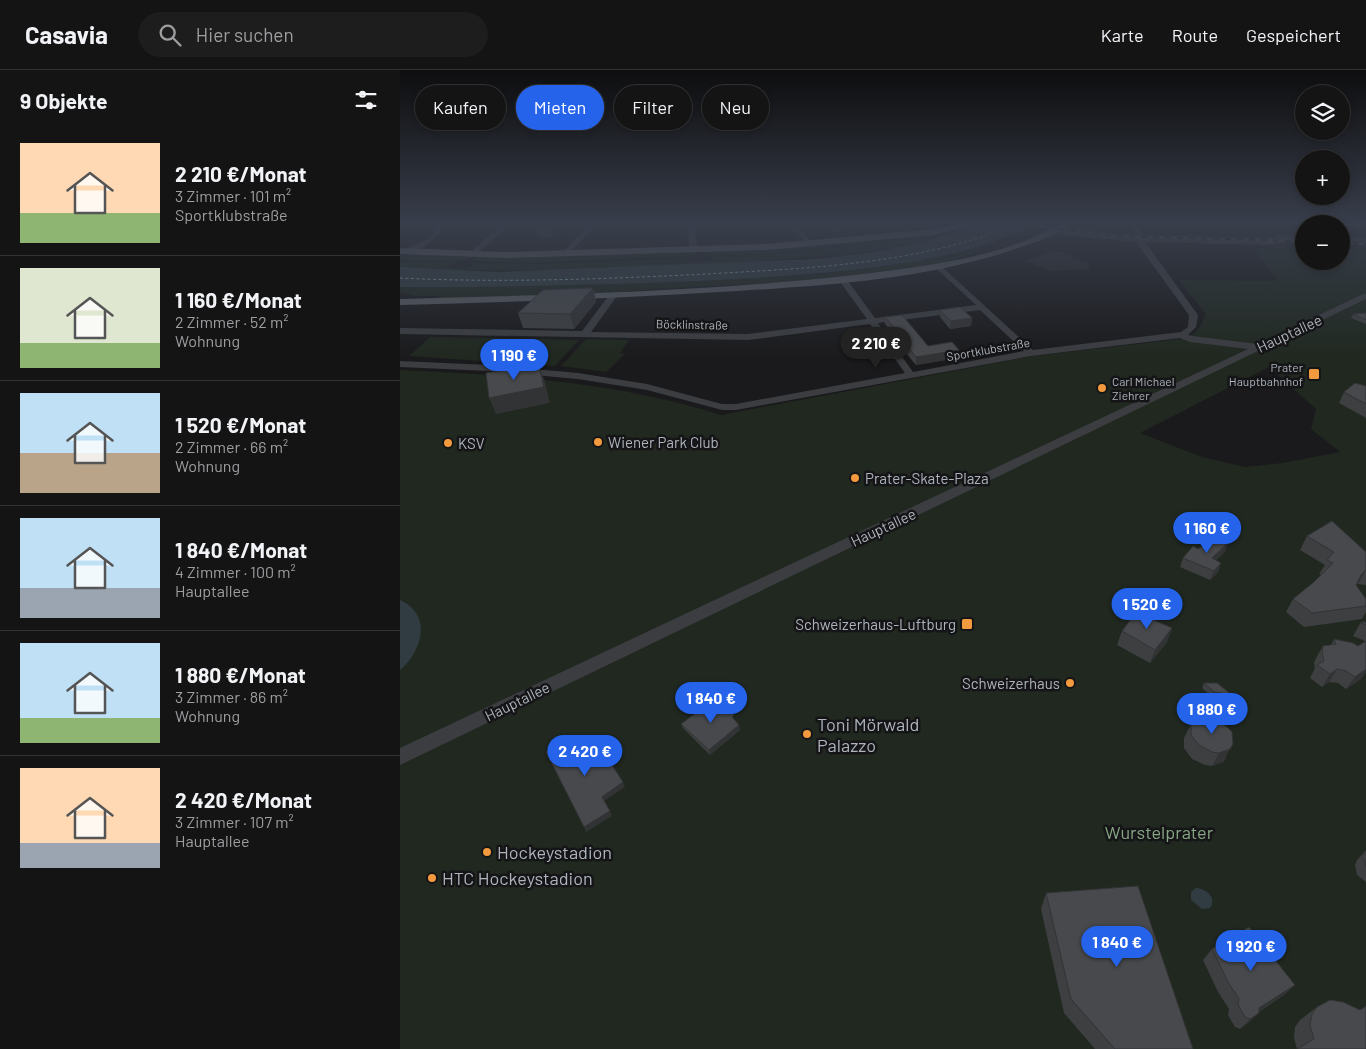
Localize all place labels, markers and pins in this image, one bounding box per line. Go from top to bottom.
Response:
pin: 2 210 € [830,326,922,369]
pin: 1 190 € [468,338,560,381]
place label: Prater Hauptbahnhof [1229,360,1304,388]
marker: Prater Hauptbahnhof [1307,367,1321,381]
place label: Carl Michael Ziehrer [1112,374,1175,402]
marker: Carl Michael Ziehrer [1096,382,1108,394]
place label: Wiener Park Club [608,433,719,451]
place label: KSV [458,434,485,452]
marker: Wiener Park Club [592,436,604,448]
marker: KSV [442,437,454,449]
place label: Prater-Skate-Plaza [865,469,989,487]
marker: Prater-Skate-Plaza [849,472,861,484]
pin: 1 160 € [1161,512,1253,554]
pin: 1 520 € [1101,588,1193,630]
place label: Schweizerhaus-Luftburg [795,615,956,633]
marker: Schweizerhaus-Luftburg [960,617,974,631]
place label: Schweizerhaus [962,674,1060,692]
marker: Schweizerhaus [1064,677,1076,689]
pin: 1 840 € [665,682,757,724]
pin: 1 880 € [1166,692,1258,735]
place label: Toni Mörwald Palazzo [817,713,919,756]
marker: Toni Mörwald Palazzo [801,728,813,740]
pin: 2 420 € [539,734,631,777]
place label: Hockeystadion [497,841,612,863]
marker: Hockeystadion [481,846,493,858]
place label: HTC Hockeystadion [442,867,593,889]
marker: HTC Hockeystadion [426,872,438,884]
pin: 1 840 € [1071,926,1163,968]
pin: 1 920 € [1205,930,1297,972]

